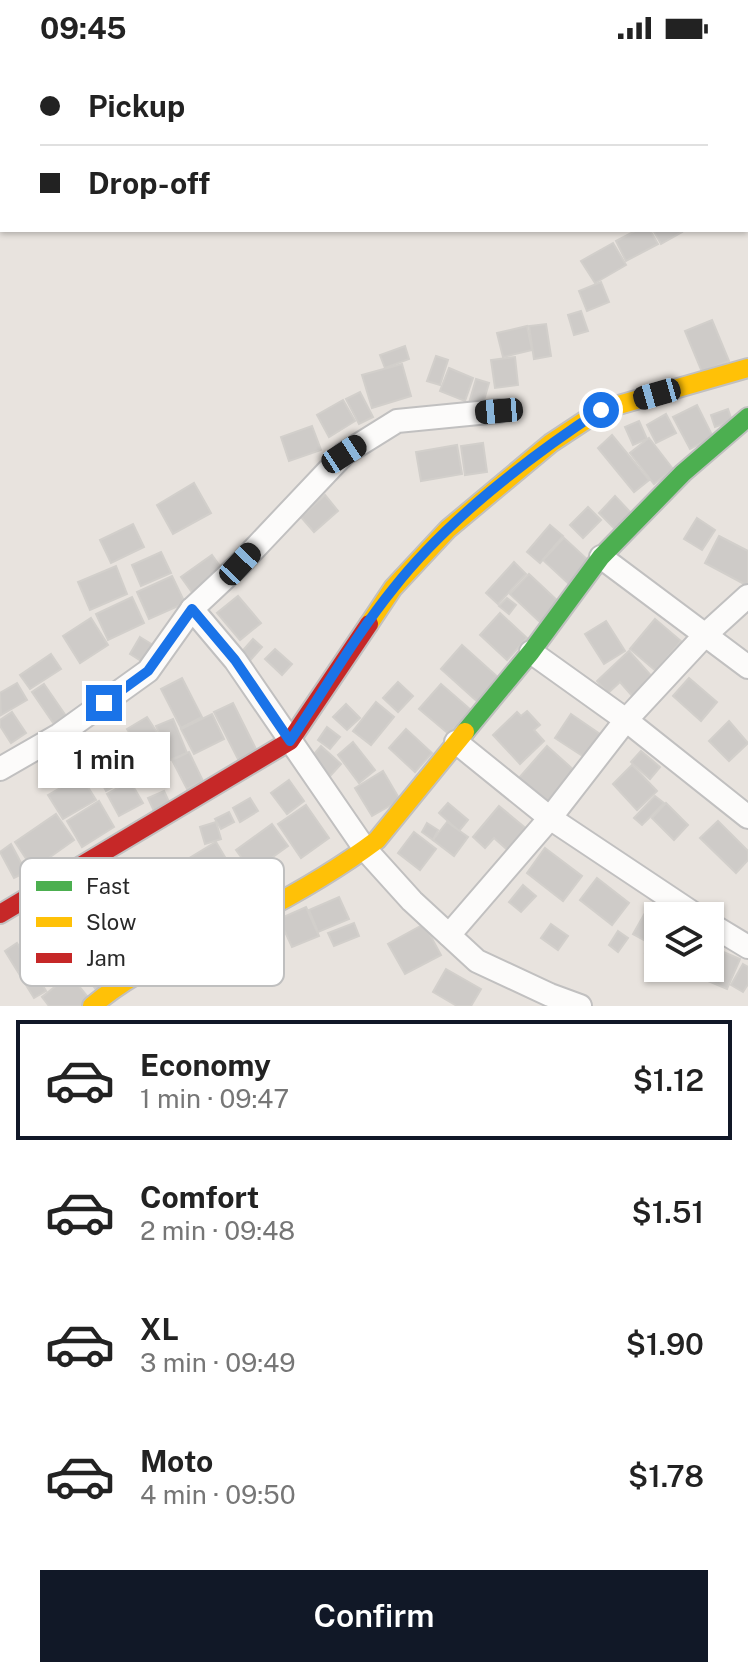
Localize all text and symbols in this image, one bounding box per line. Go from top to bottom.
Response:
text: 09:45 [40,10,127,46]
text: Pickup [88,88,185,124]
text: Drop-off [88,165,210,201]
car [631,376,683,412]
route start [583,392,619,428]
car [474,397,524,425]
car [317,431,371,477]
car [215,538,265,590]
route end [86,685,122,721]
callout: 1 min [38,731,170,787]
text: 1 min [73,744,135,775]
legend [20,858,284,986]
text: Fast [86,873,130,899]
map controls [644,902,724,982]
button: layers [644,902,724,982]
text: Slow [86,909,136,935]
text: Jam [86,945,126,971]
icon: car [44,1044,116,1116]
text: Economy [140,1047,271,1083]
text: $1.12 [633,1062,704,1098]
text: 1 min · 09:47 [140,1083,289,1114]
icon: car [44,1176,116,1248]
text: Comfort [140,1179,259,1215]
text: $1.51 [632,1194,704,1230]
text: 2 min · 09:48 [140,1215,295,1246]
icon: car [44,1308,116,1380]
text: XL [140,1311,179,1347]
text: $1.90 [626,1326,704,1362]
text: 3 min · 09:49 [140,1347,295,1378]
icon: car [44,1440,116,1512]
text: Moto [140,1443,213,1479]
text: $1.78 [628,1458,704,1494]
text: 4 min · 09:50 [140,1479,296,1510]
button: Confirm [40,1570,708,1662]

